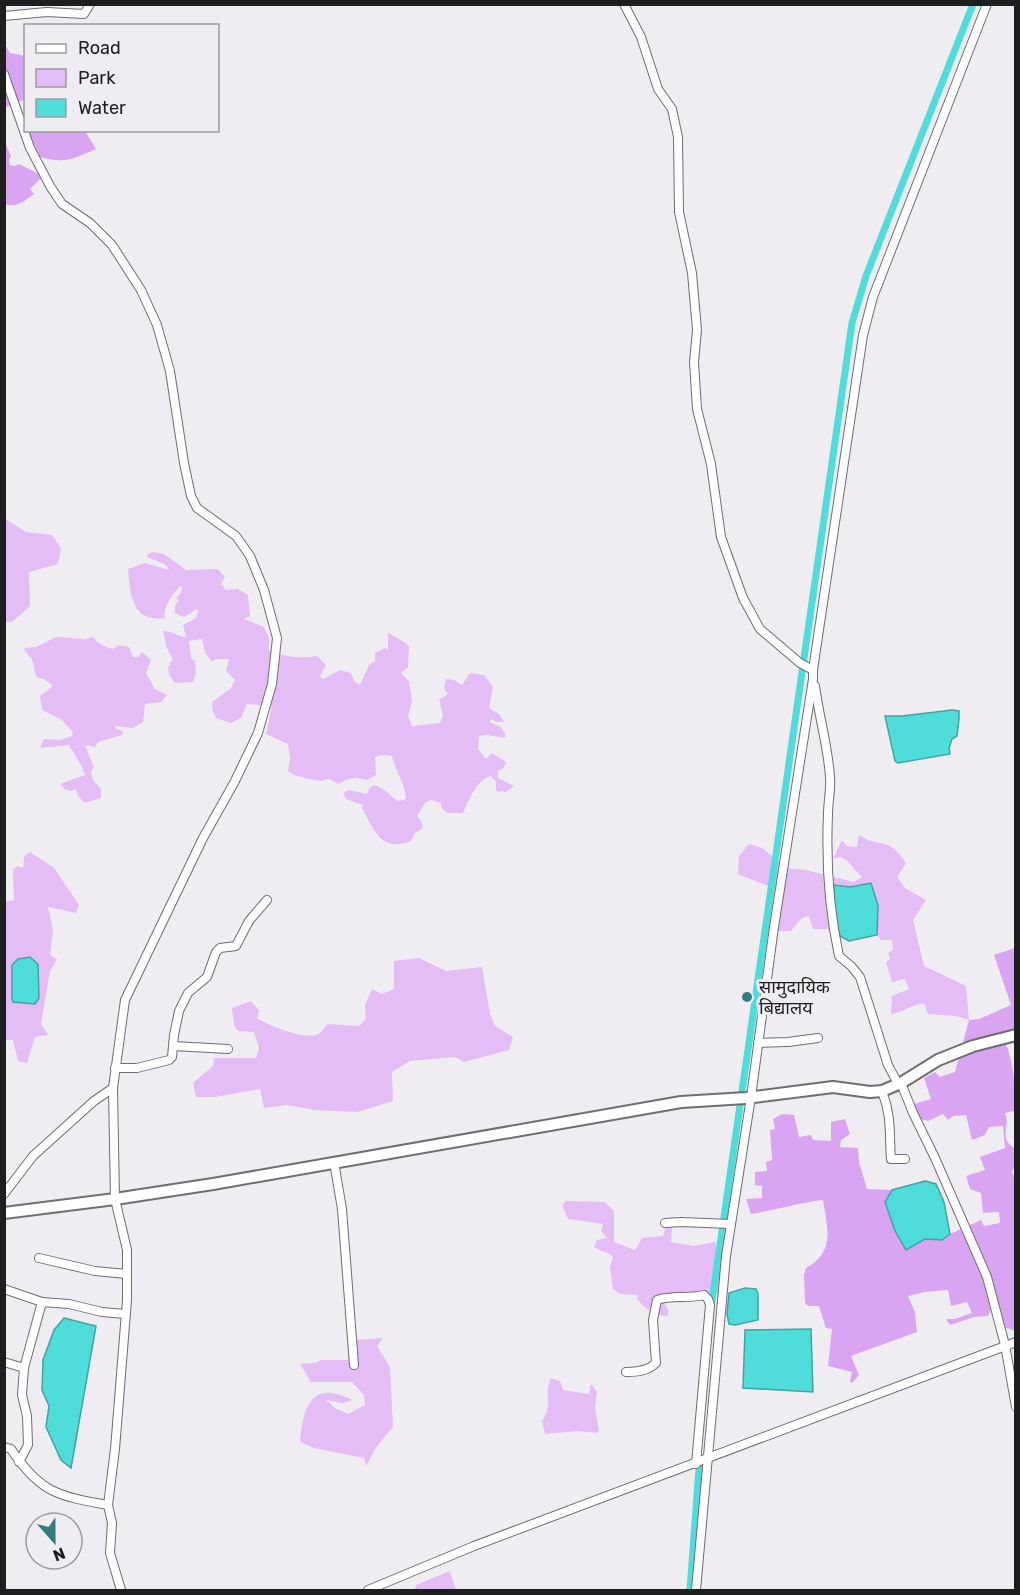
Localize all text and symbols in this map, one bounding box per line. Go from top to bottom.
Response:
legend [24,24,219,132]
text: Road [78,37,121,59]
text: Park [78,67,116,89]
text: Water [78,97,126,119]
place label: सामुदायिक बिद्यालय [759,976,831,1019]
marker: सामुदायिक बिद्यालय [740,990,754,1004]
north arrow [24,1511,84,1571]
text: N [50,1544,68,1565]

